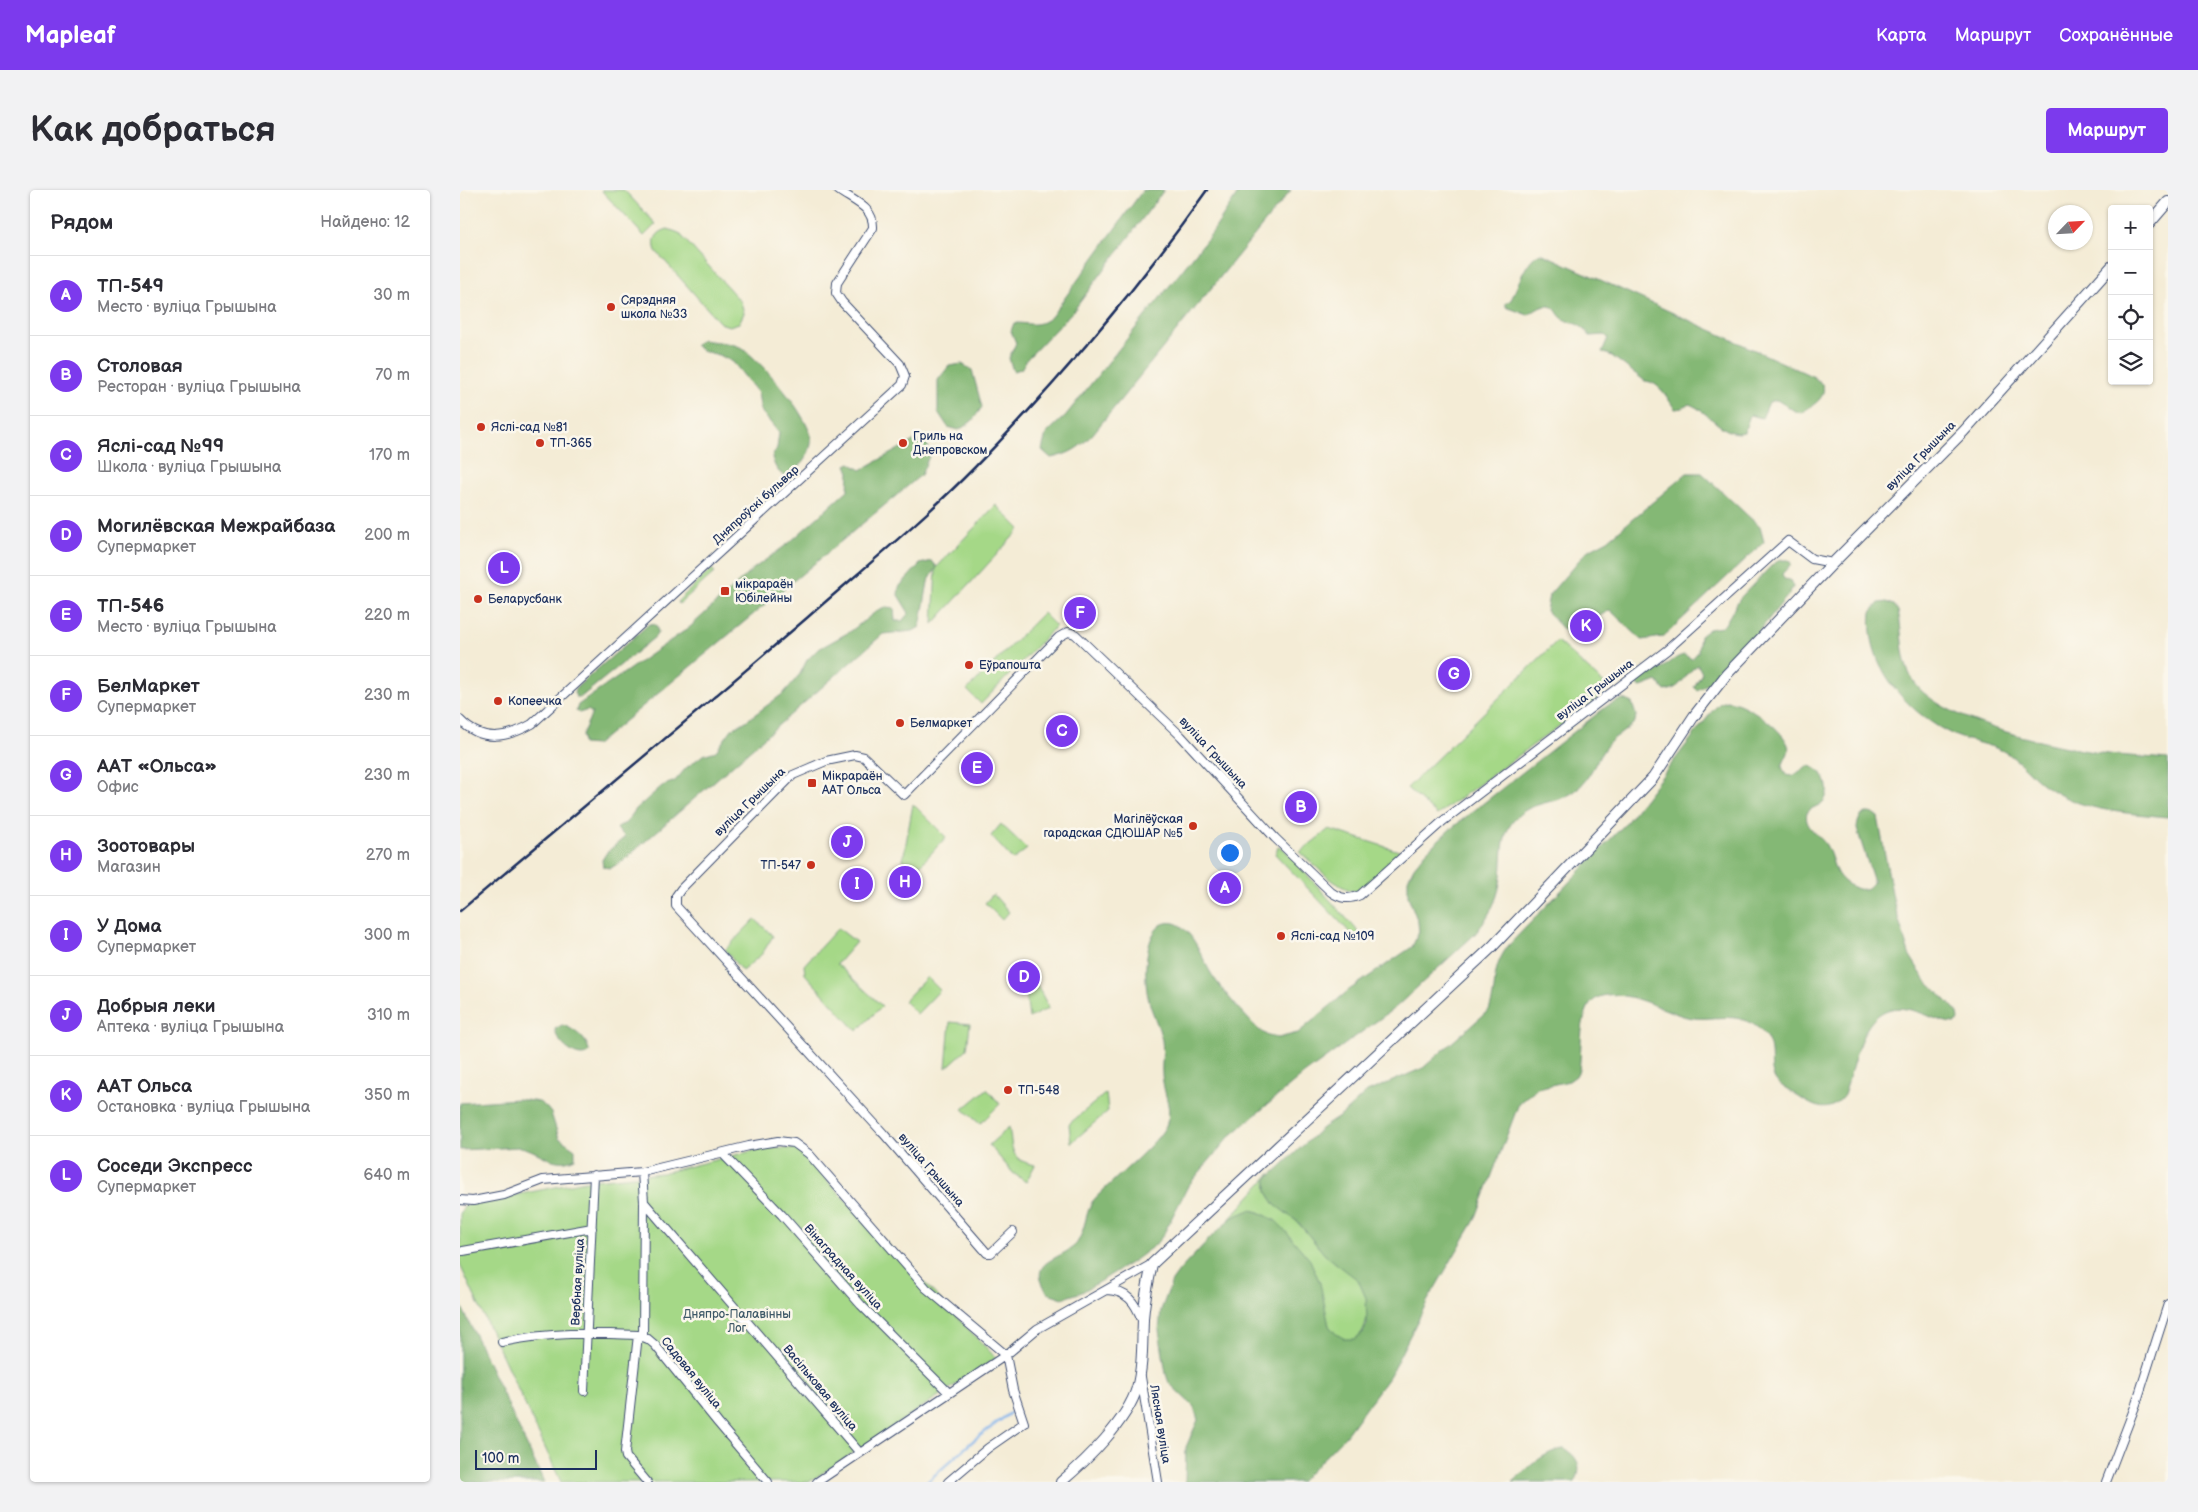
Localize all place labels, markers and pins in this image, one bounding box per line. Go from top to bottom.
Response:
place label: Сярэдняя школа №33 [621,293,687,322]
marker: Сярэдняя школа №33 [605,301,617,313]
place label: Яслі-сад №81 [491,420,568,435]
marker: Яслі-сад №81 [475,421,487,433]
place label: Гриль на Днепровском [913,429,988,458]
place label: ТП-365 [550,436,592,451]
marker: ТП-365 [534,437,546,449]
marker: Гриль на Днепровском [897,437,909,449]
pin: L [488,549,520,587]
place label: мікрараён Юбілейны [735,577,793,606]
marker: мікрараён Юбілейны [719,585,731,597]
place label: Беларусбанк [488,592,563,607]
marker: Беларусбанк [472,593,484,605]
pin: F [1064,594,1096,632]
pin: K [1570,607,1602,645]
pin: G [1438,655,1470,693]
place label: Еўрапошта [979,658,1041,673]
marker: Еўрапошта [963,659,975,671]
place label: Копеечка [508,694,562,709]
marker: Копеечка [492,695,504,707]
pin: C [1046,712,1078,750]
place label: Белмаркет [910,716,973,731]
marker: Белмаркет [894,717,906,729]
pin: E [961,749,993,787]
place label: Мікрараён ААТ Ольса [821,769,882,798]
marker: Мікрараён ААТ Ольса [806,777,818,789]
pin: B [1285,788,1317,826]
place label: Магілёўская гарадская СДЮШАР №5 [1043,812,1183,841]
marker: Магілёўская гарадская СДЮШАР №5 [1187,820,1199,832]
pin: J [831,823,863,861]
place label: ТП-547 [761,858,801,873]
marker: ТП-547 [805,859,817,871]
pin: H [889,863,921,901]
pin: I [841,865,873,903]
pin: A [1209,869,1241,907]
place label: Яслі-сад №109 [1291,929,1375,944]
marker: Яслі-сад №109 [1275,930,1287,942]
pin: D [1008,958,1040,996]
place label: ТП-548 [1018,1083,1060,1098]
marker: ТП-548 [1002,1084,1014,1096]

